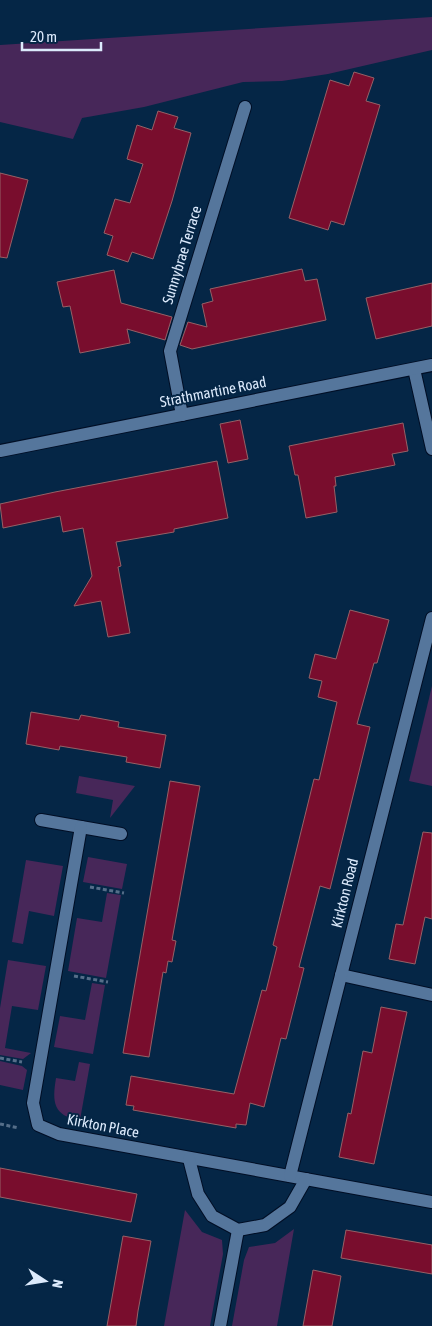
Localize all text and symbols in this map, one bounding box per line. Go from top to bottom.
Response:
scale bar [22,20,101,52]
text: 20 m [30,28,57,45]
street label: Sunnybrae Terrace [159,204,205,306]
street label: Strathmartine Road [158,373,267,410]
street label: Kirkton Road [328,856,361,929]
street label: Kirkton Place [66,1110,141,1141]
north arrow [20,1256,70,1306]
text: N [49,1278,66,1289]

